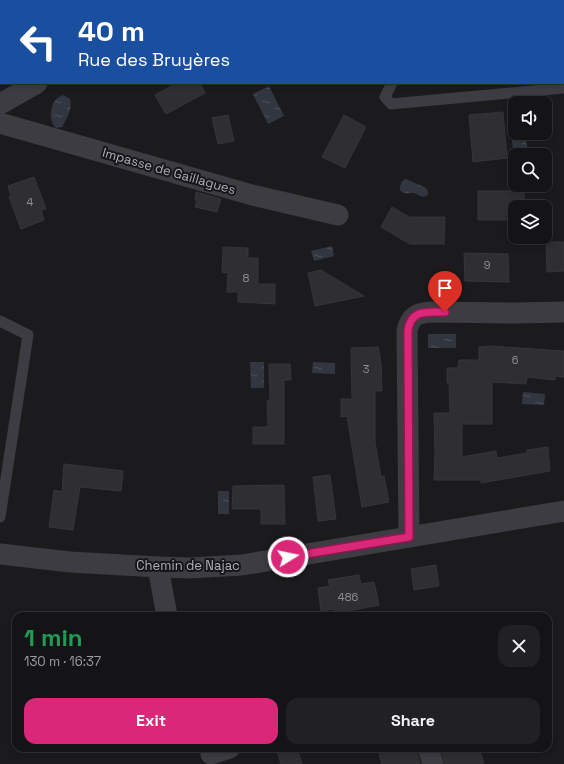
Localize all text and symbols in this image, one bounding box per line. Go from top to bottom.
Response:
text: 40 m [78,13,145,49]
icon: left [12,16,64,68]
text: Rue des Bruyères [78,48,230,71]
map controls [508,96,552,244]
button: sound [508,96,552,140]
street label: Impasse de Gaillagues [100,144,238,198]
button: search [508,148,552,192]
house number: 4 [27,195,34,209]
button: layers [508,200,552,244]
house number: 9 [484,258,491,272]
house number: 8 [243,271,250,285]
pin [428,271,462,312]
icon: arrive [434,277,456,299]
house number: 6 [512,353,519,367]
house number: 3 [363,362,370,376]
position arrow [267,536,309,578]
street label: Chemin de Najac [136,557,240,574]
house number: 486 [338,590,358,604]
text: 1 min [24,622,83,653]
button: close [498,625,540,667]
text: 130 m · 16:37 [24,653,101,670]
button: Exit [24,698,278,744]
button: Share [286,698,540,744]

